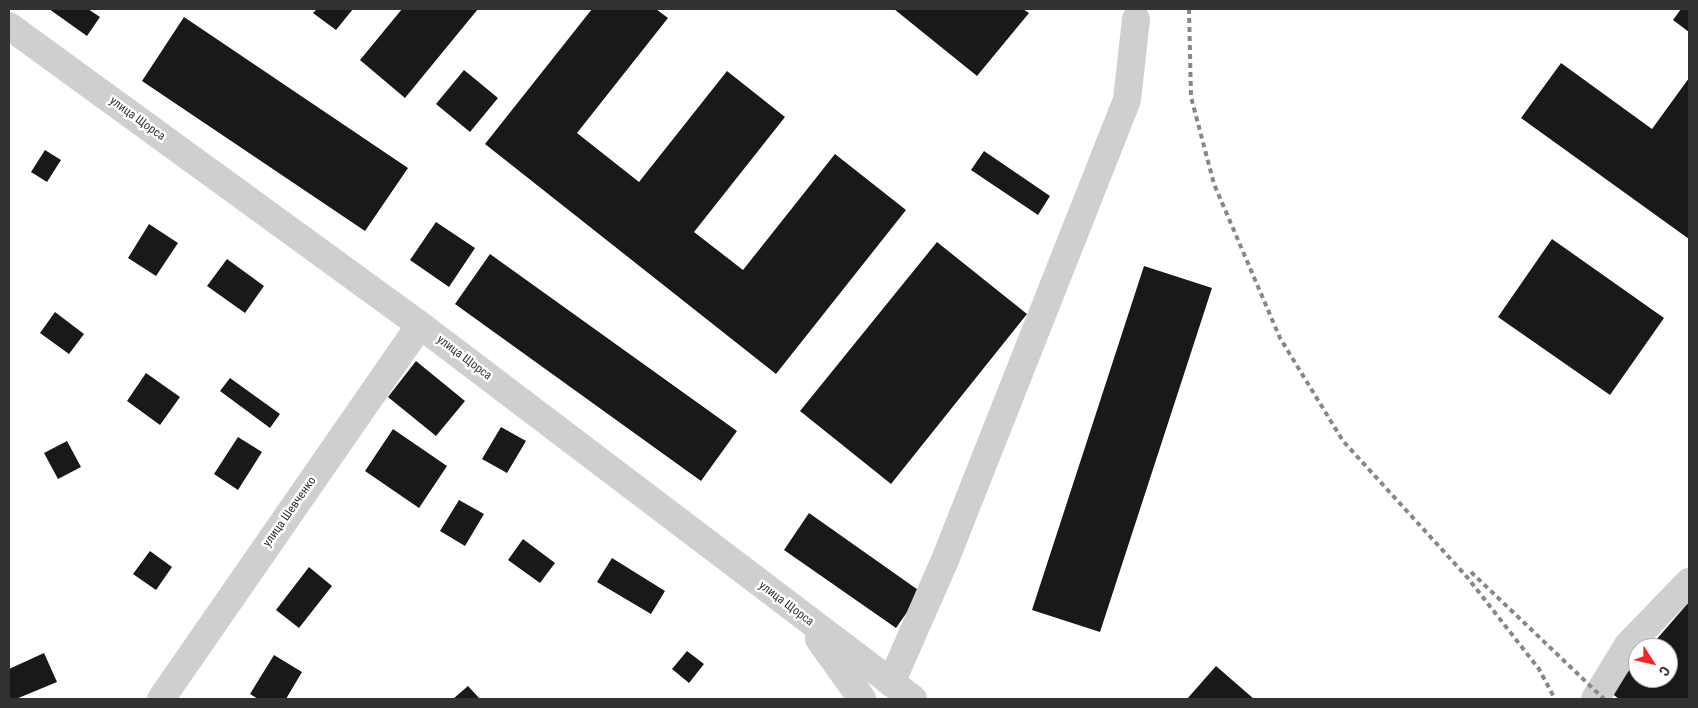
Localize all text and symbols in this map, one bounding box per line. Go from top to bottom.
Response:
street label: улица Щорса [106,94,168,144]
street label: улица Щорса [434,333,494,383]
street label: улица Шевченко [260,474,320,550]
street label: улица Щорса [756,579,816,629]
north arrow [1628,638,1678,688]
text: С [1656,663,1673,679]

